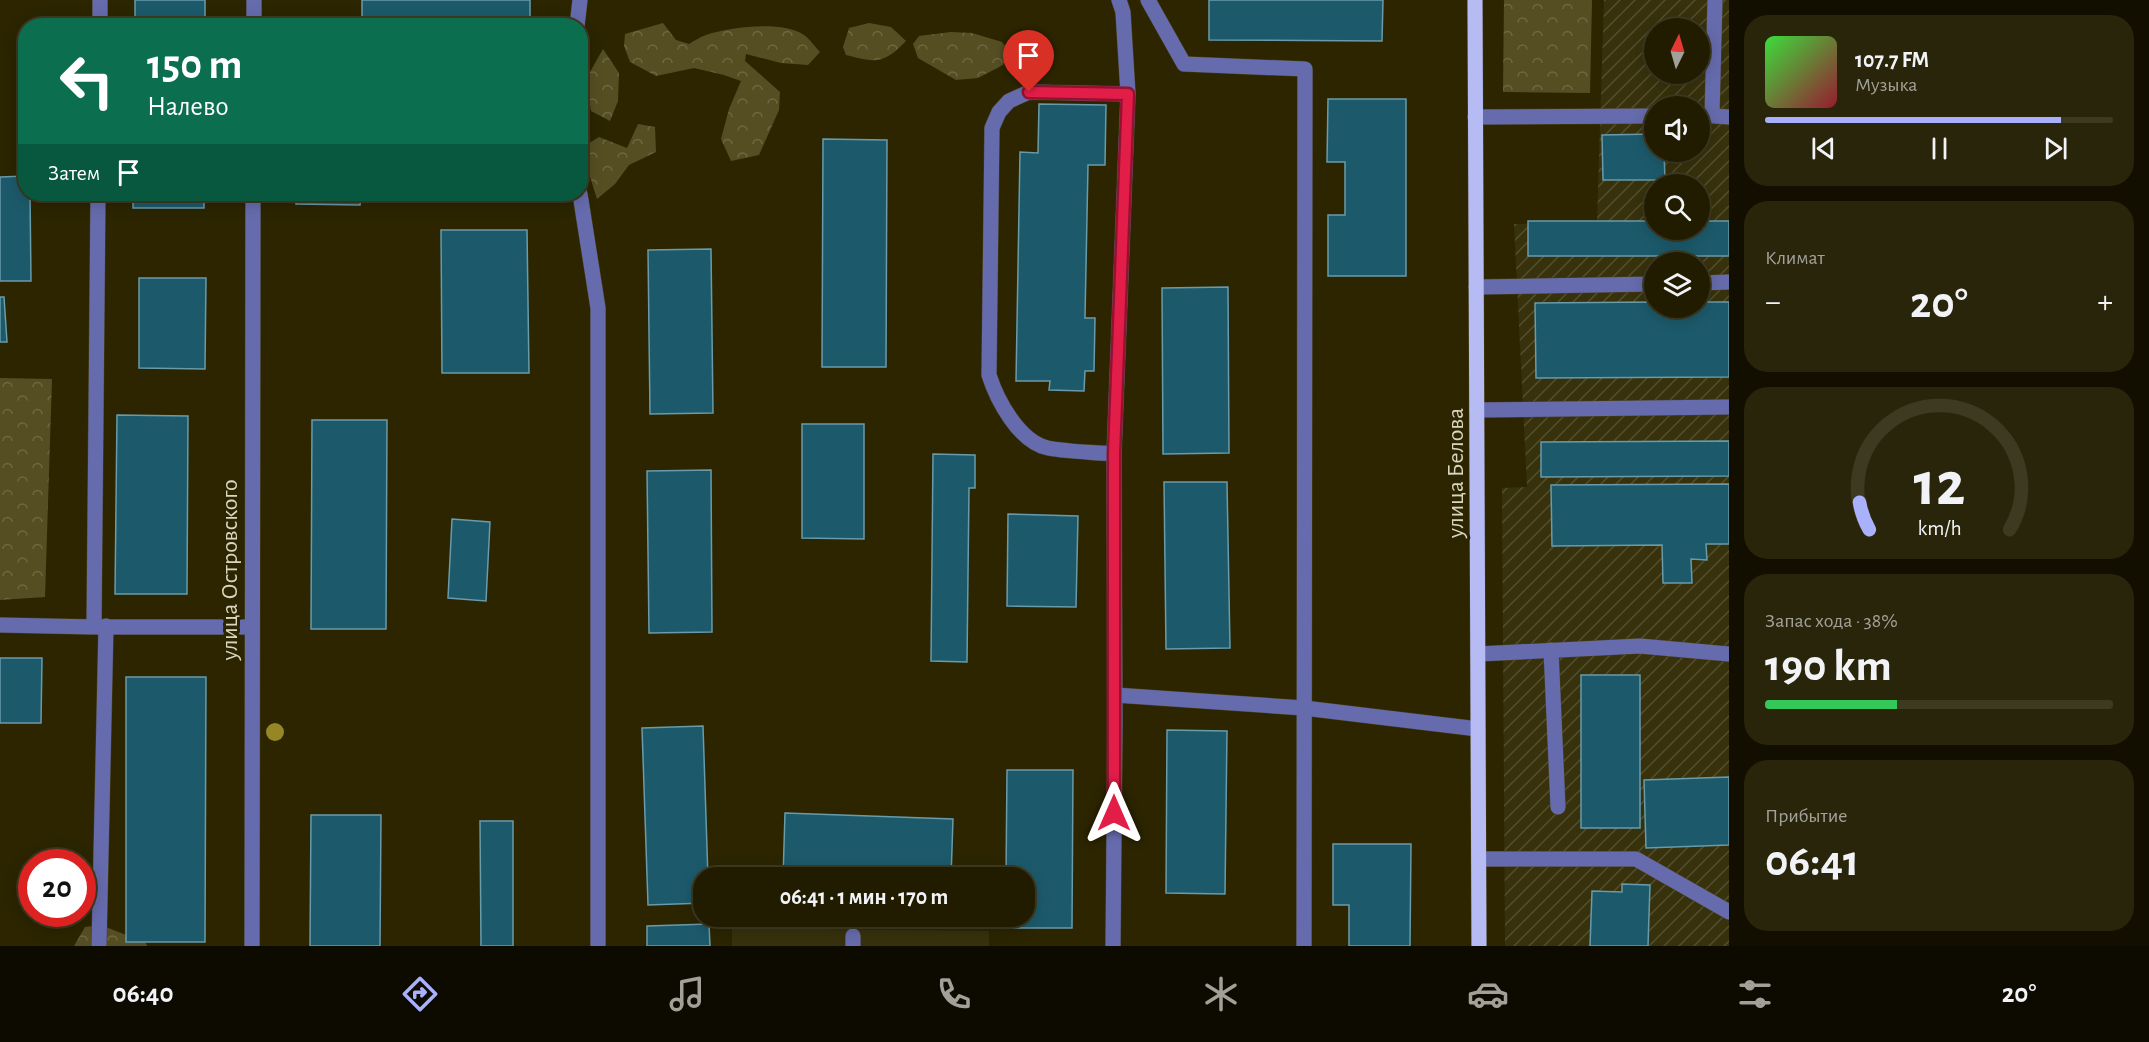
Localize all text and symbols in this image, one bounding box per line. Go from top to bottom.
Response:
north arrow [1644,18,1710,84]
map controls [1644,18,1710,318]
pin [1003,30,1054,92]
icon: arrive [1012,39,1045,72]
icon: left [48,42,126,120]
text: 150 m [147,44,242,86]
text: 107.7 FM [1855,49,1929,71]
text: Музыка [1855,75,1917,95]
text: Налево [147,93,229,120]
button: sound [1644,96,1710,162]
icon: previous [1807,132,1840,165]
icon: pause [1923,132,1956,165]
icon: next [2039,132,2072,165]
icon: arrive [112,156,145,189]
text: Затем [48,162,100,184]
button: search [1644,174,1710,240]
text: Климат [1765,248,1825,268]
button: layers [1644,252,1710,318]
text: 20° [1910,281,1968,326]
text: − [1765,286,1781,319]
text: + [2097,286,2113,319]
street label: улица Белова [1444,408,1468,539]
text: 12 [1913,454,1965,516]
street label: улица Островского [218,479,242,662]
text: km/h [1917,518,1961,539]
text: Запас хода · 38% [1765,611,1898,631]
text: 190 km [1765,644,1892,689]
position arrow [1082,781,1146,845]
text: Прибытие [1765,806,1847,826]
text: 06:41 [1765,839,1859,884]
speed limit sign: 20 [18,849,96,927]
text: 06:41 · 1 мин · 170 m [780,886,948,908]
icon: directions [399,973,441,1015]
icon: music [666,973,708,1015]
icon: phone [933,973,975,1015]
icon: climate [1200,973,1242,1015]
icon: car [1467,973,1509,1015]
icon: filters [1734,973,1776,1015]
text: 06:40 [113,980,174,1007]
text: 20° [2002,980,2036,1007]

